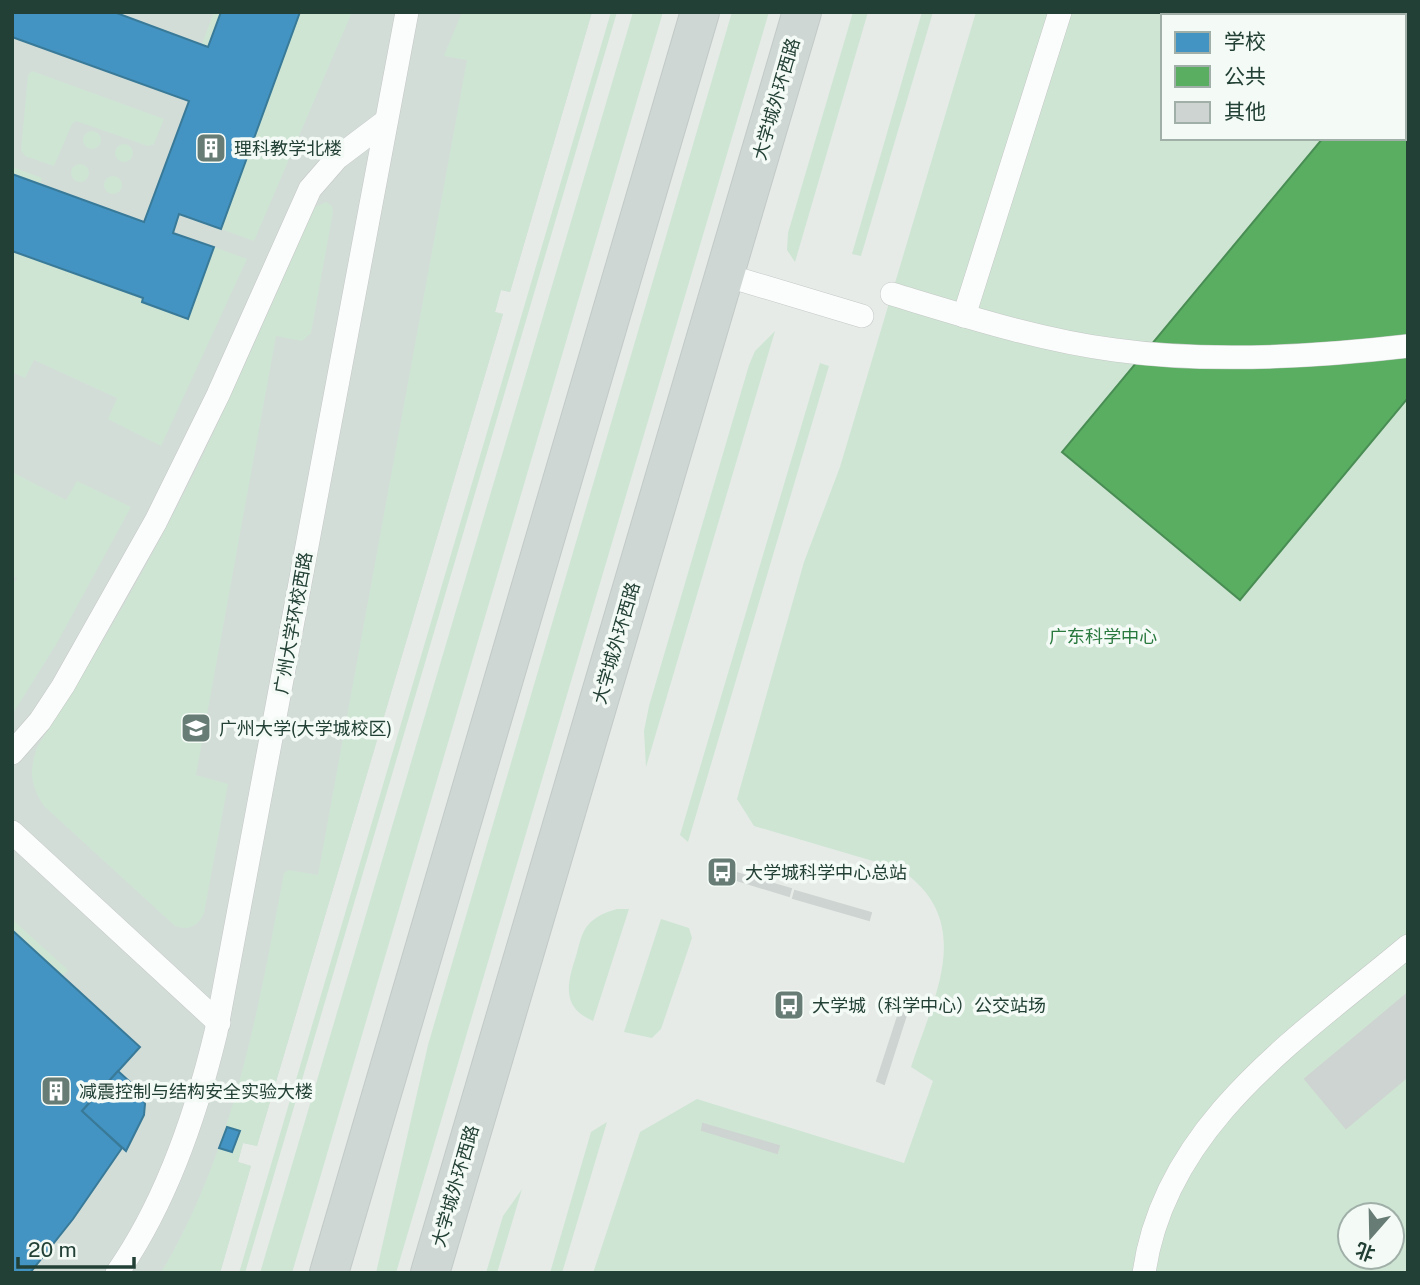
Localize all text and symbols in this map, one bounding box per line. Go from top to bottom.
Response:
legend [1161,14,1406,140]
text: 学校 [1224,29,1266,54]
street label: 大学城外环西路 [749,36,803,162]
text: 公共 [1224,64,1266,89]
text: 其他 [1224,99,1266,124]
building icon: 理科教学北楼 [194,131,228,165]
place label: 理科教学北楼 [234,138,342,159]
street label: 广州大学环校西路 [270,550,316,696]
street label: 大学城外环西路 [589,580,643,706]
park label: 广东科学中心 [1049,626,1157,647]
school or university icon: 广州大学(大学城校区) [179,711,213,745]
place label: 广州大学(大学城校区) [219,718,392,739]
bus stop icon: 大学城科学中心总站 [705,855,739,889]
place label: 大学城科学中心总站 [745,862,907,883]
bus stop icon: 大学城（科学中心）公交站场 [772,988,806,1022]
place label: 大学城（科学中心）公交站场 [812,995,1046,1016]
building icon: 减震控制与结构安全实验大楼 [39,1074,73,1108]
place label: 减震控制与结构安全实验大楼 [79,1081,313,1102]
street label: 大学城外环西路 [428,1123,482,1249]
north arrow [1336,1201,1406,1271]
scale bar [18,1226,133,1270]
text: 20 m [28,1237,77,1262]
text: 北 [1352,1238,1378,1266]

